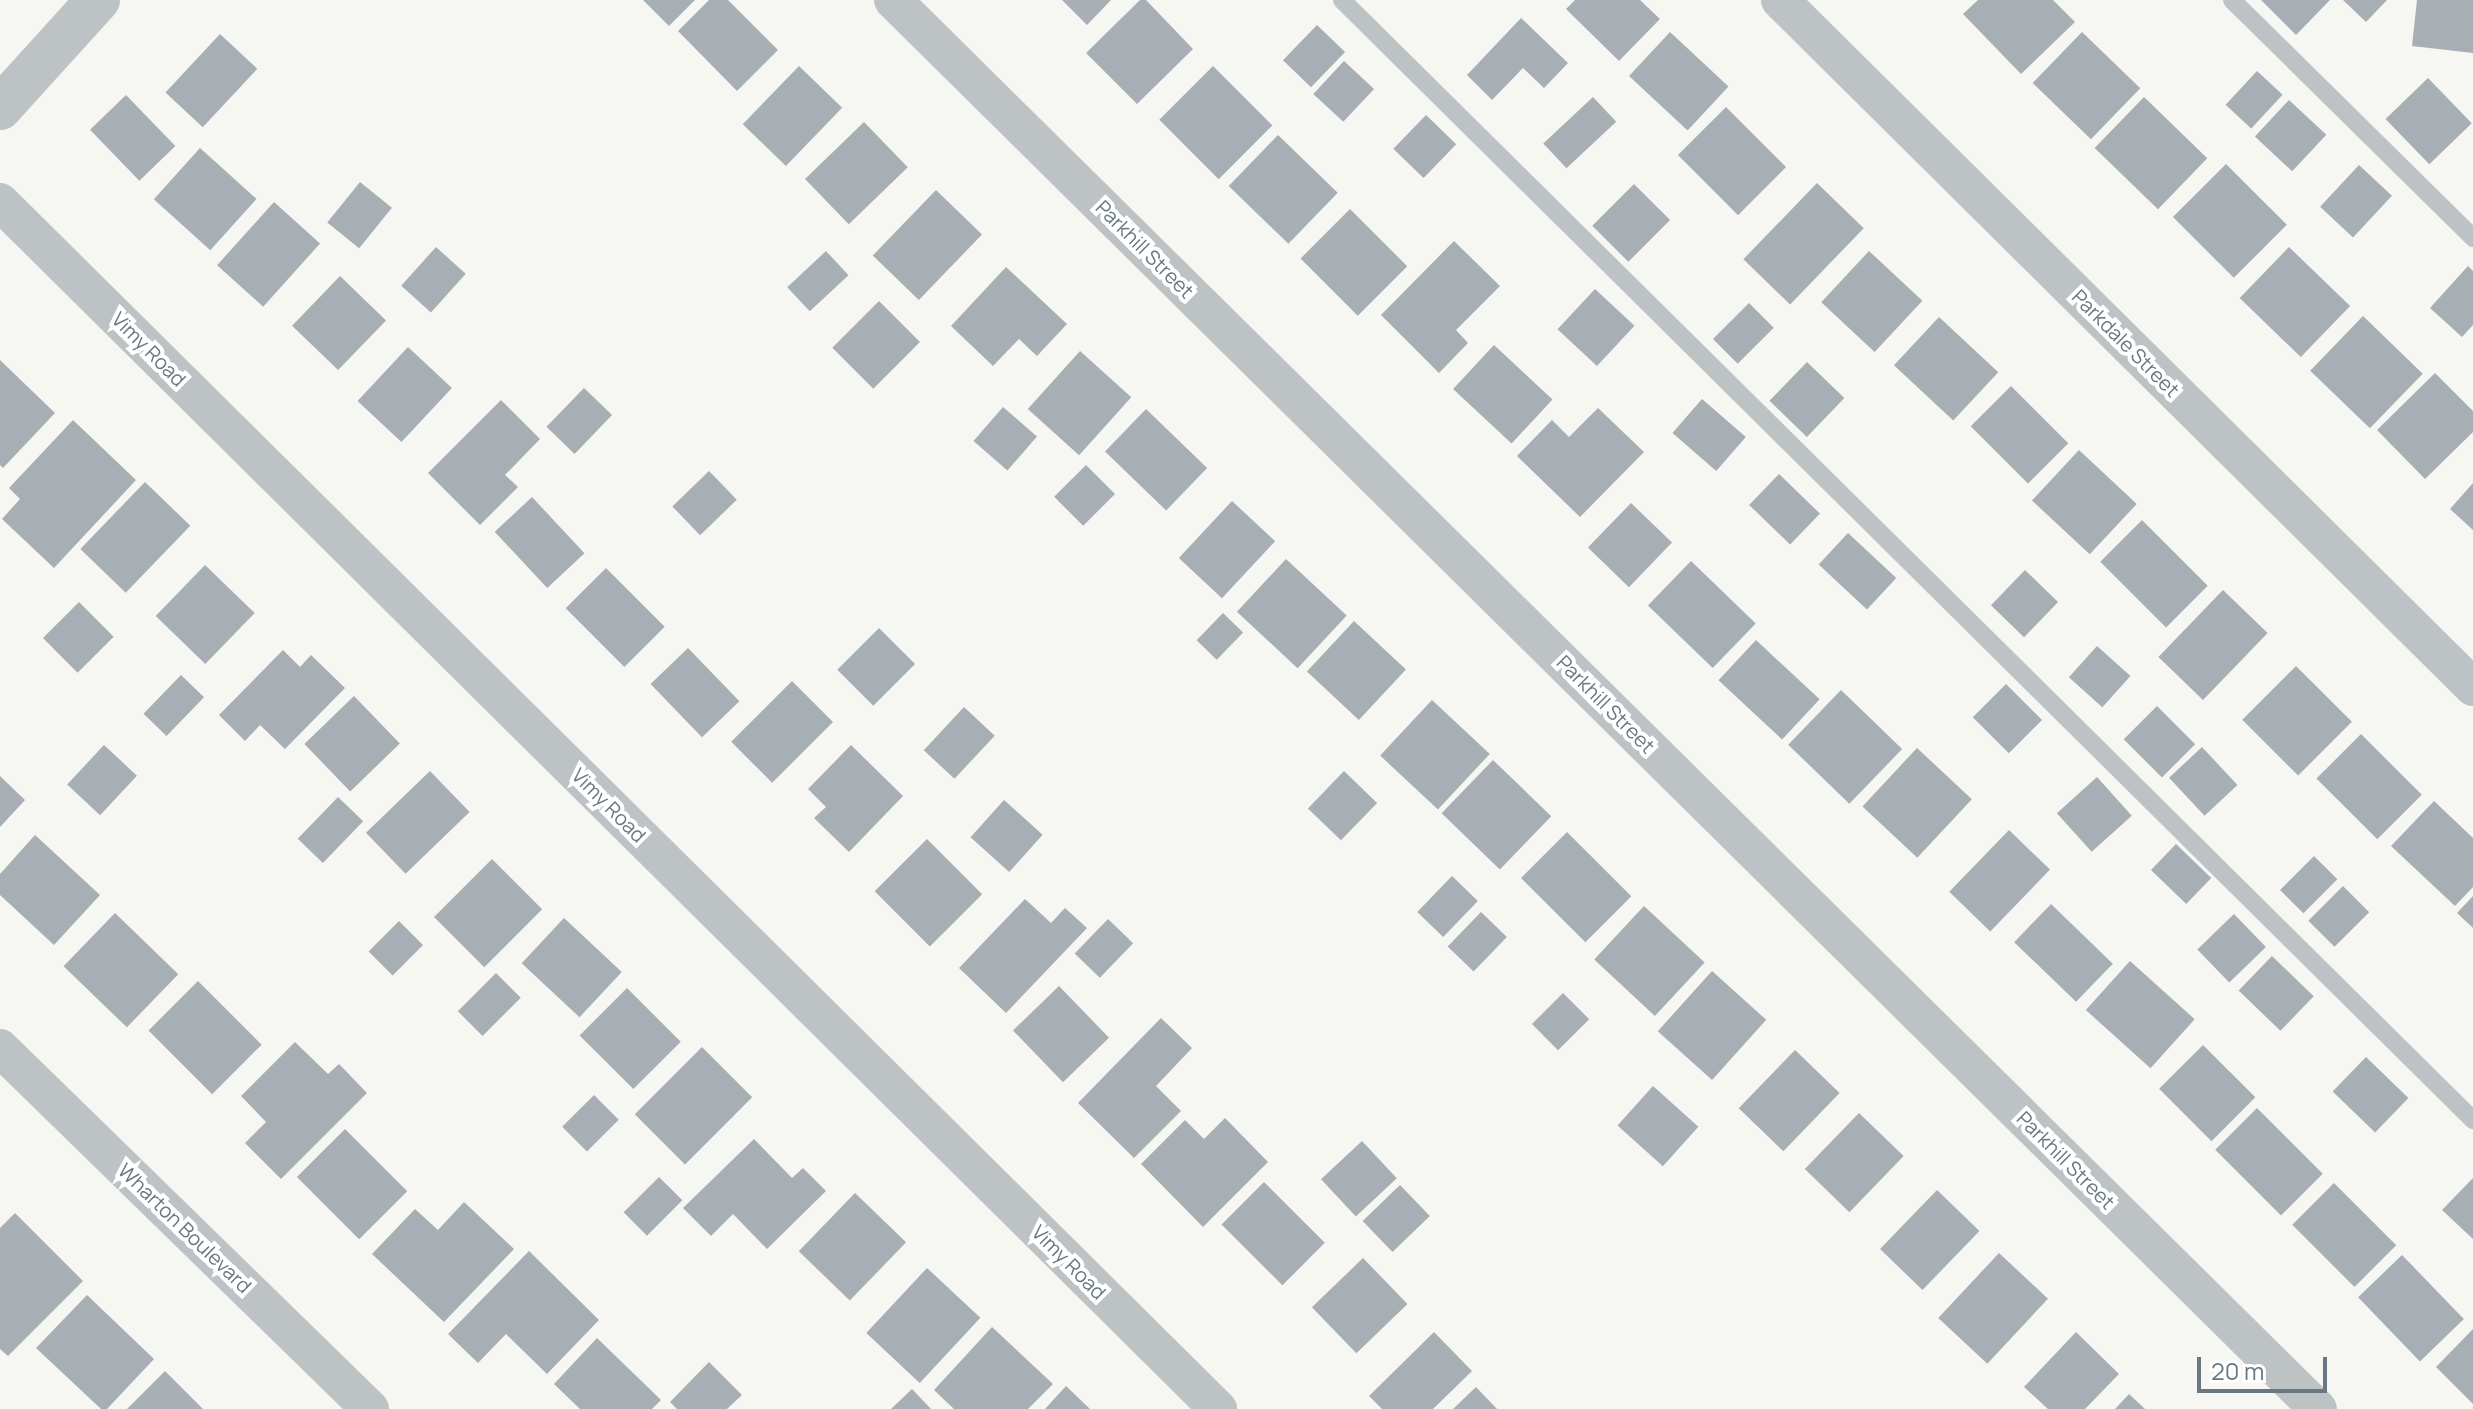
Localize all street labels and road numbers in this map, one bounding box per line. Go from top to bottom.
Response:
street label: Parkhill Street [1091,195,1199,303]
street label: Parkdale Street [2067,284,2185,402]
street label: Vimy Road [107,307,191,391]
street label: Parkhill Street [1552,650,1660,758]
street label: Vimy Road [567,763,651,847]
street label: Parkhill Street [2012,1106,2120,1214]
street label: Wharton Boulevard [113,1158,257,1298]
street label: Vimy Road [1027,1220,1111,1304]

